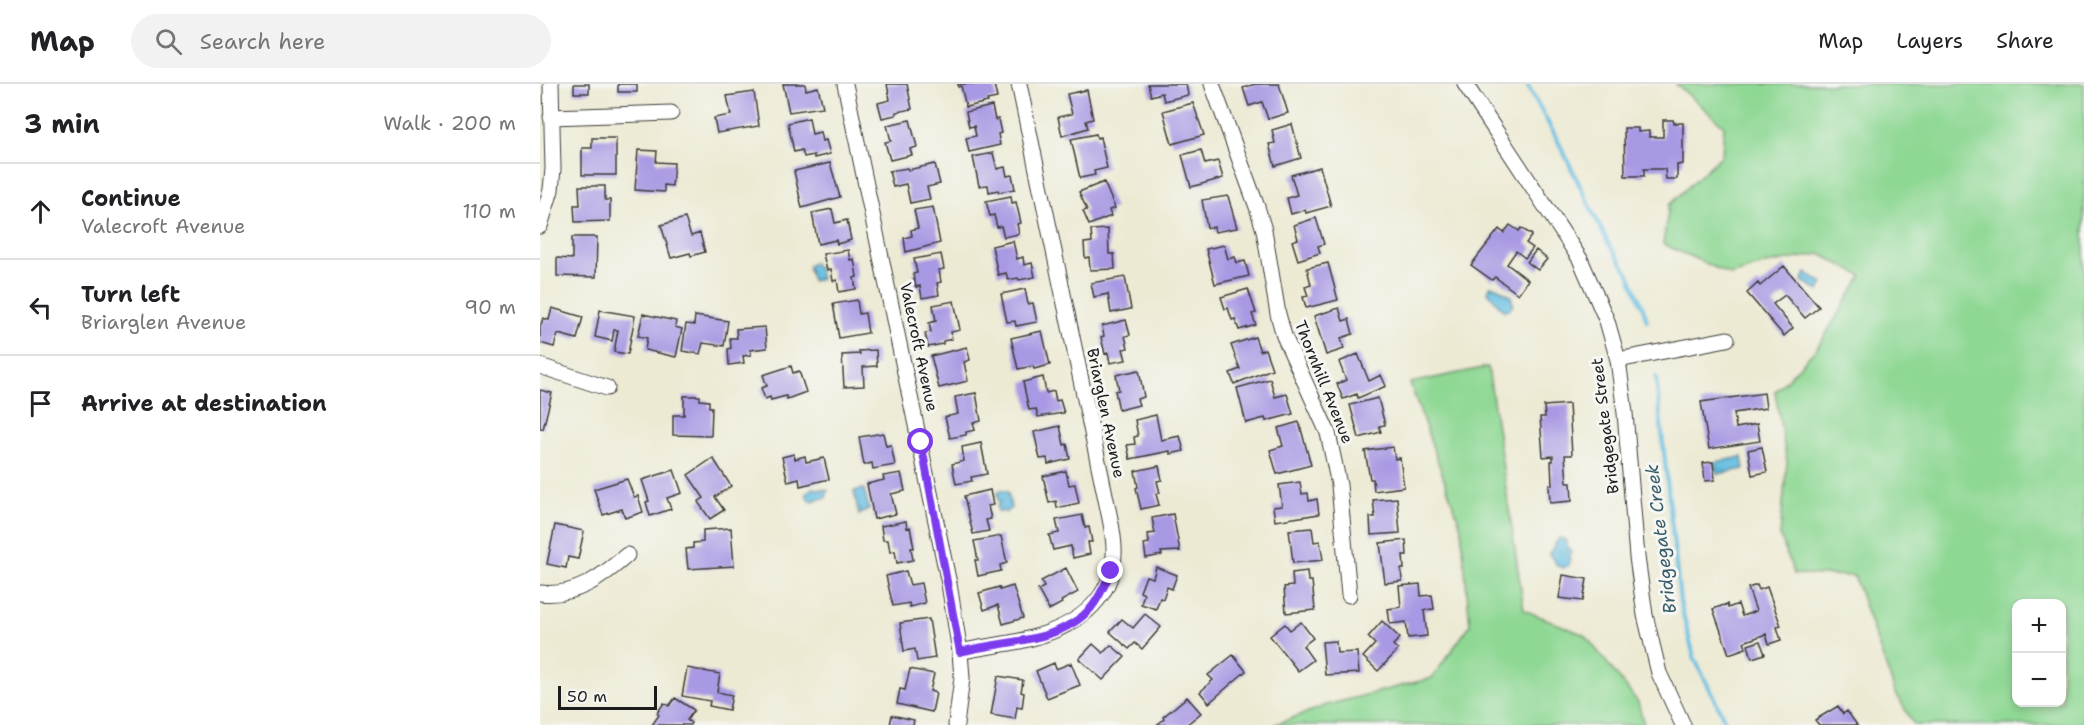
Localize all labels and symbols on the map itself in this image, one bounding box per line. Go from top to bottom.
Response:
street label: Valecroft Avenue [895,280,943,414]
street label: Thornhill Avenue [1290,317,1358,447]
street label: Briarglen Avenue [1082,346,1130,480]
street label: Bridgegate Street [1586,357,1624,495]
route start [907,428,933,454]
water label: Bridgegate Creek [1640,462,1682,615]
route end [1097,557,1123,583]
scale bar [558,683,657,710]

